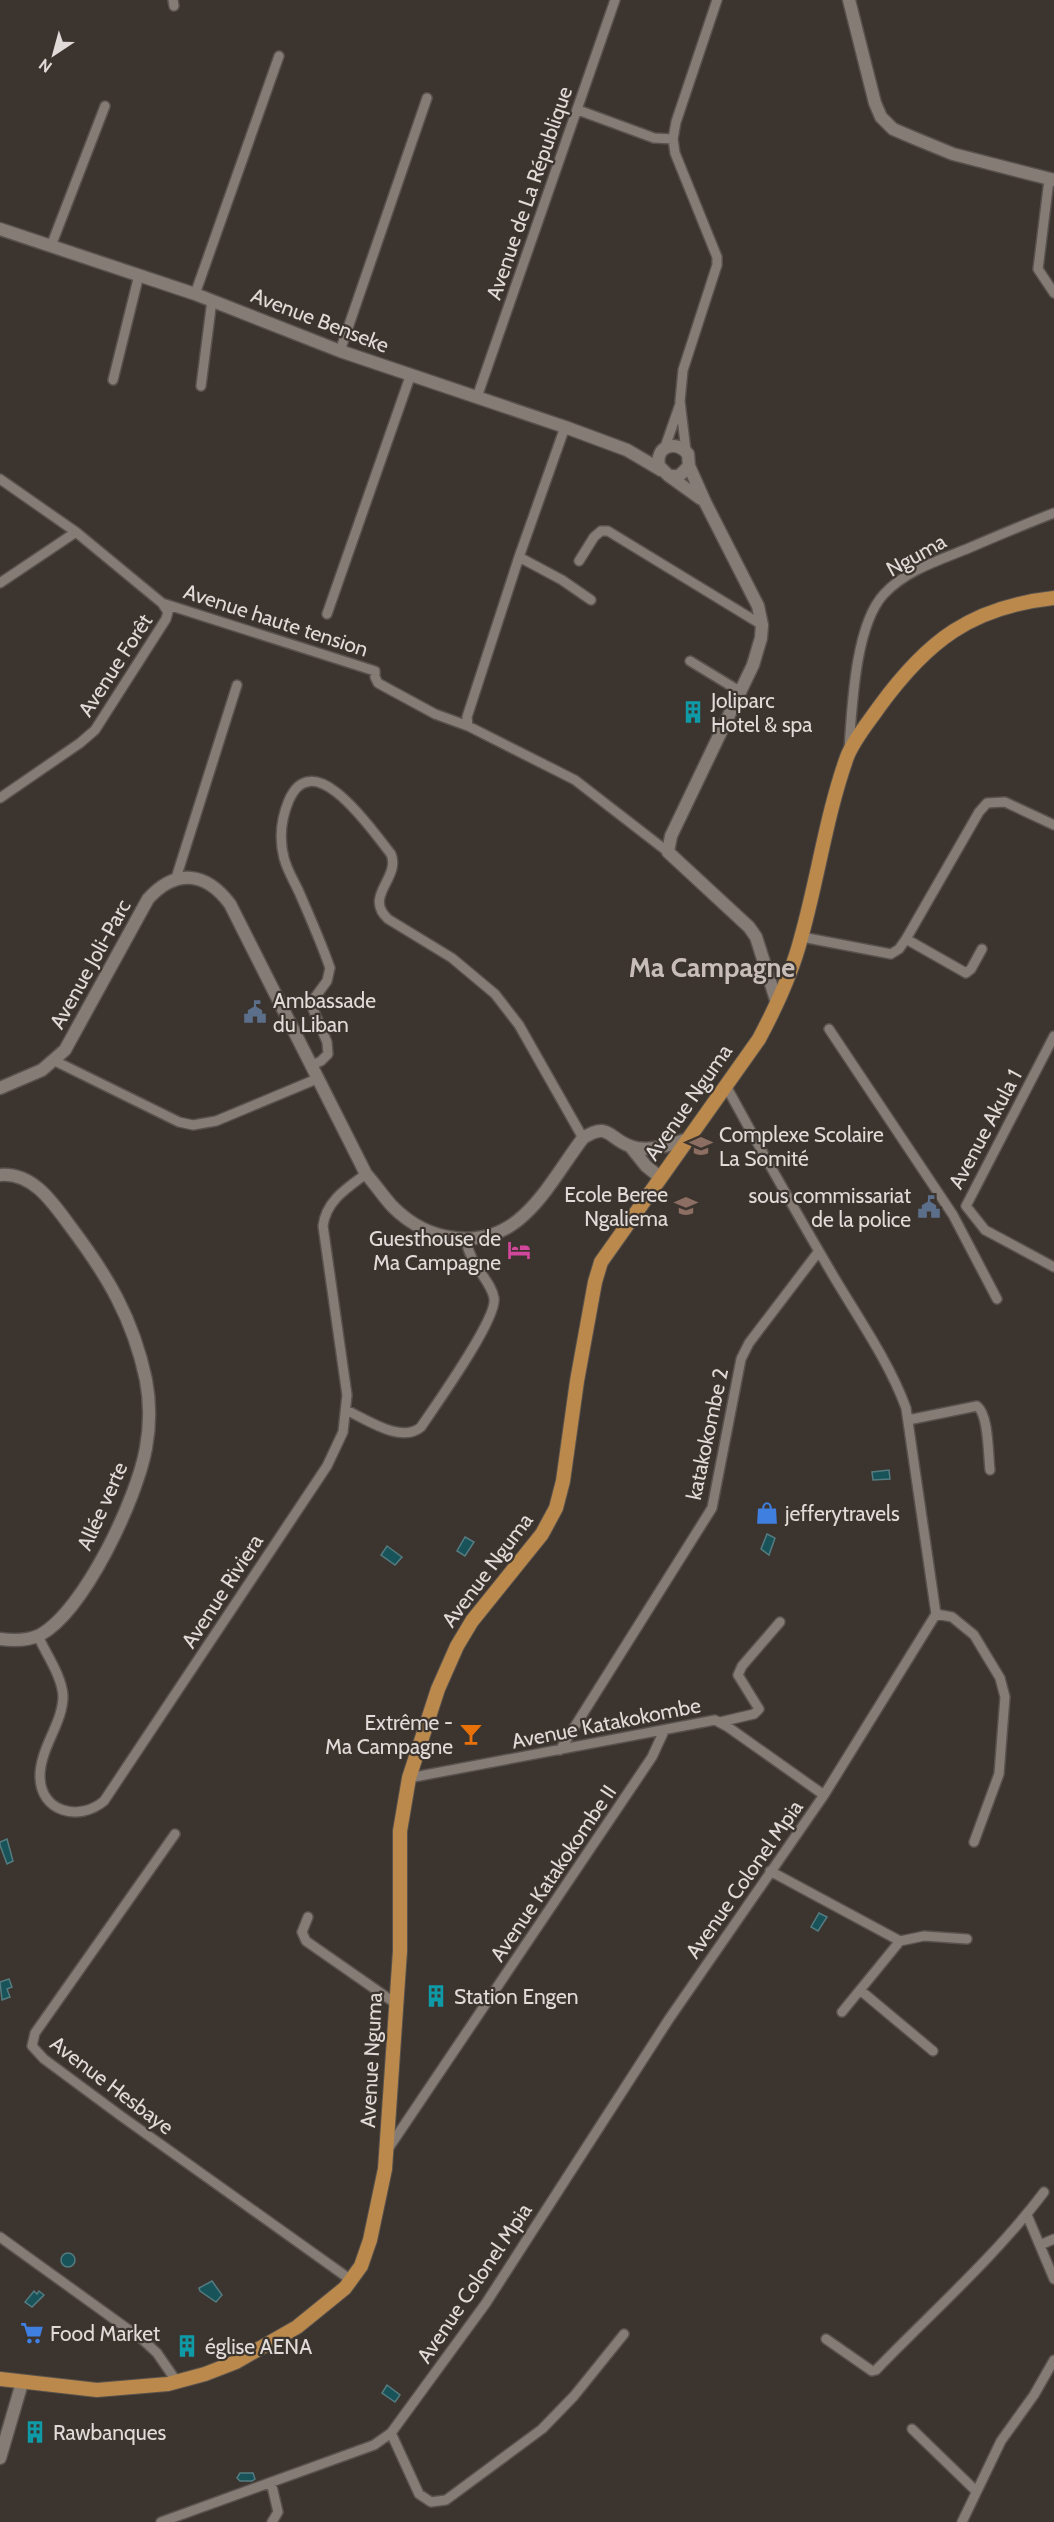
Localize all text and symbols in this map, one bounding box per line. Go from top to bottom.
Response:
north arrow [24,24,84,84]
text: N [35,55,56,77]
street label: Avenue de La République [481,83,577,303]
street label: Avenue Benseke [248,282,393,358]
street label: Nguma [882,528,950,582]
street label: Avenue haute tension [181,578,371,662]
street label: Avenue Forêt [73,609,157,721]
place label: Joliparc Hotel & spa [710,688,812,737]
building icon: Joliparc Hotel & spa [680,699,706,725]
street label: Avenue Joli-Parc [44,895,136,1033]
district label: Ma Campagne [629,951,795,984]
place label: Ambassade du Liban [273,988,376,1037]
public building icon: Ambassade du Liban [242,999,268,1025]
street label: Avenue Nguma [639,1039,737,1165]
street label: Avenue Akula 1 [943,1065,1027,1193]
place label: Complexe Scolaire La Somité [719,1122,884,1171]
school or university icon: Complexe Scolaire La Somité [688,1133,714,1159]
place label: Ecole Beree Ngaliema [564,1182,668,1231]
place label: sous commissariat de la police [749,1183,911,1232]
school or university icon: Ecole Beree Ngaliema [673,1193,699,1219]
public building icon: sous commissariat de la police [916,1194,942,1220]
place label: Guesthouse de Ma Campagne [369,1226,501,1275]
hotel icon: Guesthouse de Ma Campagne [506,1237,532,1263]
street label: katakokombe 2 [681,1366,733,1502]
street label: Allée verte [71,1458,133,1554]
shop icon: jefferytravels [754,1500,780,1526]
place label: jefferytravels [784,1501,900,1527]
street label: Avenue Nguma [436,1508,538,1632]
street label: Avenue Riviera [176,1530,268,1652]
street label: Avenue Katakokombe [509,1692,703,1754]
place label: Extrême - Ma Campagne [325,1710,453,1759]
bar icon: Extrême - Ma Campagne [458,1721,484,1747]
street label: Avenue Katakokombe II [485,1780,621,1966]
street label: Avenue Colonel Mpia [680,1795,808,1963]
building icon: Station Engen [423,1983,449,2009]
place label: Station Engen [454,1984,579,2009]
street label: Avenue Nguma [355,1992,387,2128]
street label: Avenue Hesbaye [45,2031,179,2140]
street label: Avenue Colonel Mpia [411,2198,537,2368]
supermarket icon: Food Market [19,2320,45,2346]
place label: Food Market [50,2321,160,2346]
building icon: église AENA [174,2333,200,2359]
place label: église AENA [205,2334,312,2359]
building icon: Rawbanques [22,2419,48,2445]
place label: Rawbanques [53,2420,167,2445]

